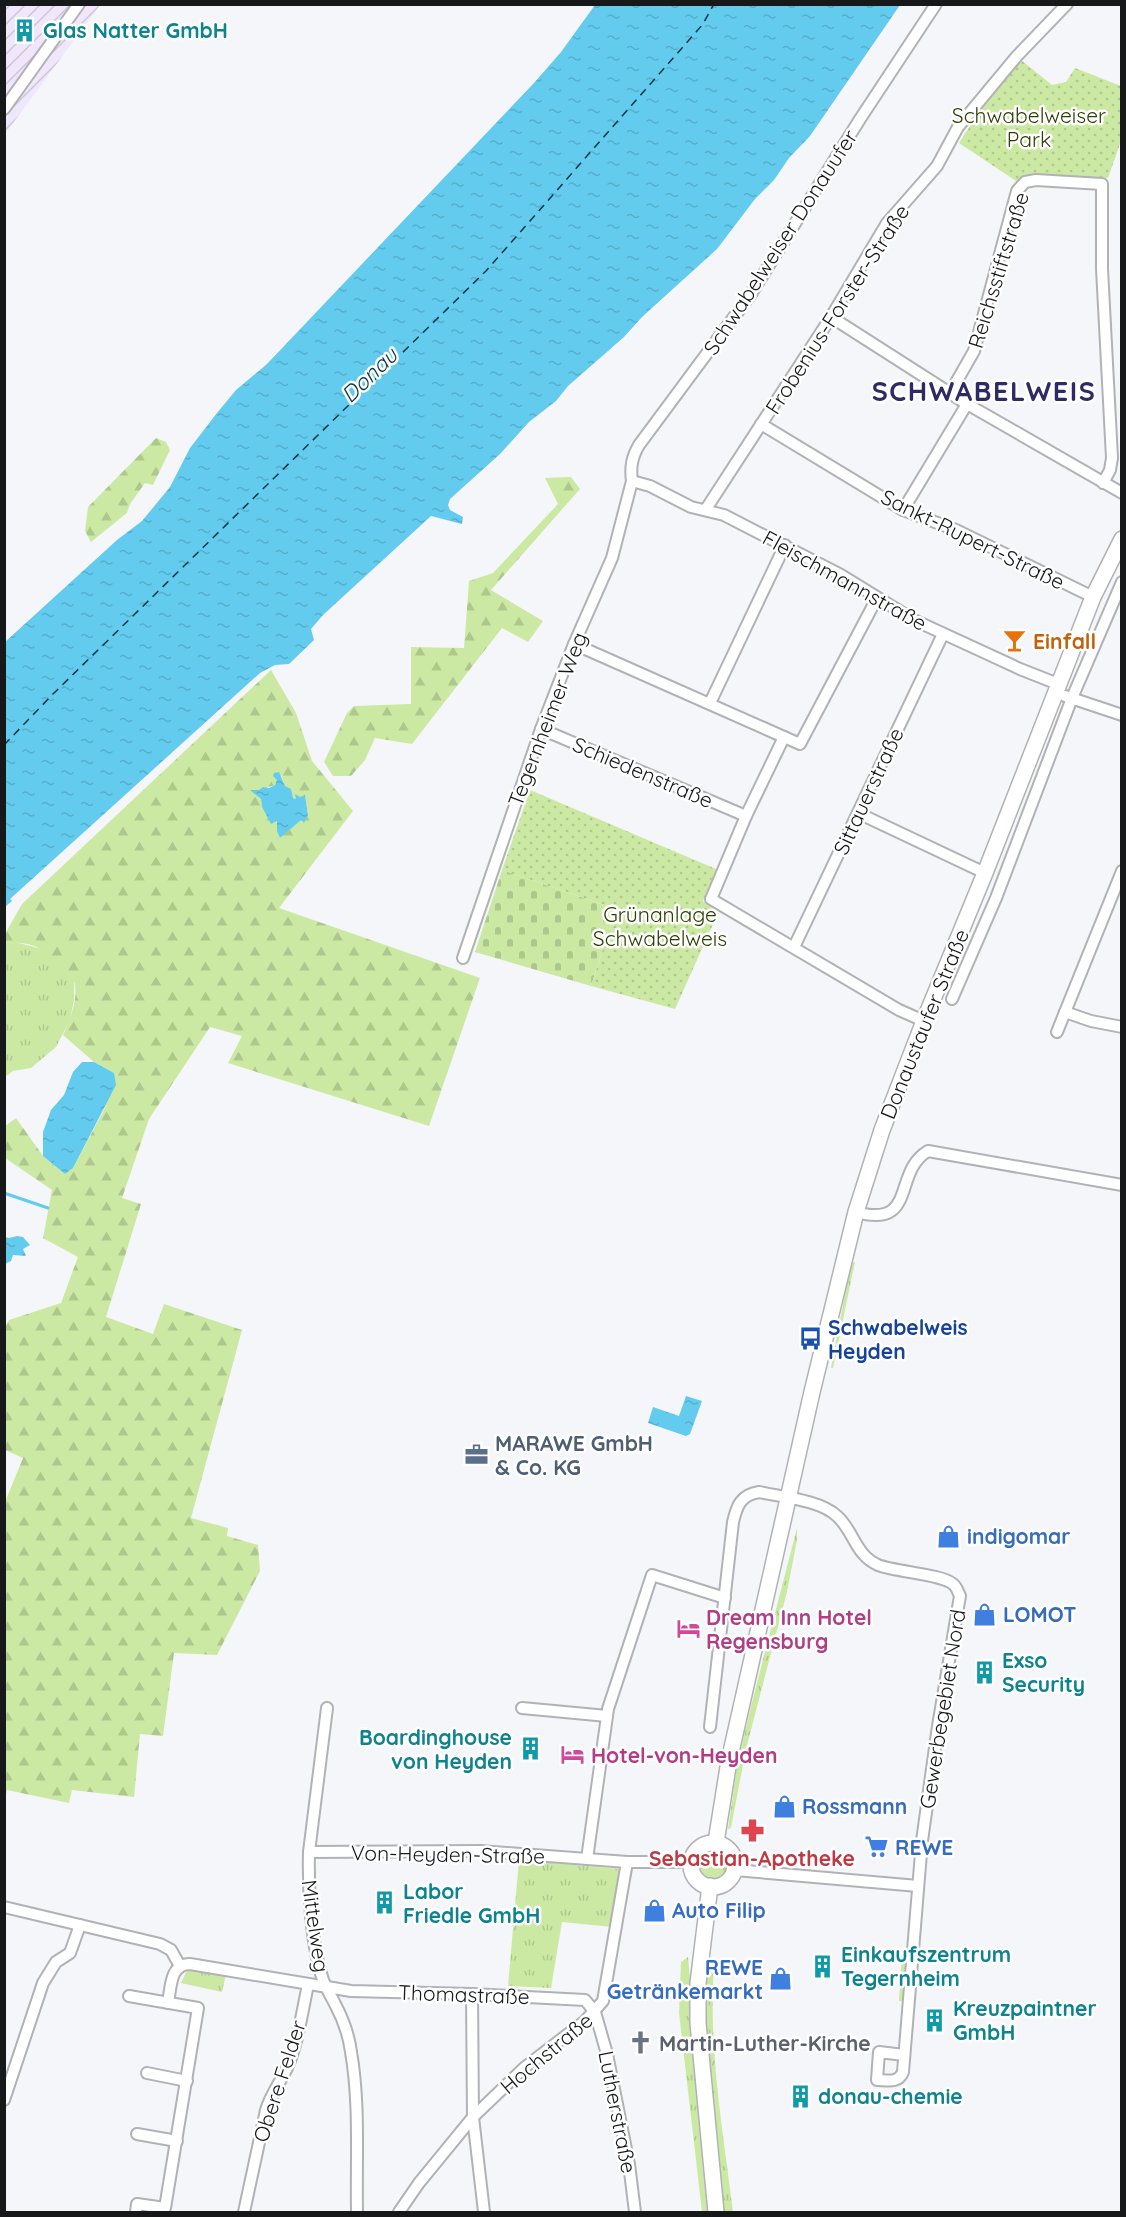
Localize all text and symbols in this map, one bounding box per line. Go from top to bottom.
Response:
building icon: Glas Natter GmbH [12,17,38,43]
place label: Glas Natter GmbH [43,17,228,43]
park label: Schwabelweiser Park [952,102,1106,152]
street label: Schwabelweiser Donauufer [697,125,863,359]
street label: Reichsstiftstraße [962,189,1034,351]
street label: Frobenius-Forster-Straße [759,199,915,419]
water label: Donau [335,340,404,409]
district label: SCHWABELWEIS [872,374,1096,408]
street label: Sankt-Rupert-Straße [877,483,1069,595]
street label: Fleischmannstraße [758,524,932,636]
street label: Tegernheimer Weg [502,628,592,810]
bar icon: Einfall [1002,628,1028,654]
place label: Einfall [1033,628,1096,654]
street label: Sittauerstraße [827,723,909,859]
street label: Schiedenstraße [569,731,717,813]
park label: Grünanlage Schwabelweis [593,901,727,951]
street label: Donaustaufer Straße [874,925,974,1123]
place label: Schwabelweis Heyden [828,1314,968,1364]
bus stop icon: Schwabelweis Heyden [797,1326,823,1352]
place label: MARAWE GmbH & Co. KG [495,1430,653,1480]
office icon: MARAWE GmbH & Co. KG [464,1442,490,1468]
shop icon: indigomar [936,1523,962,1549]
place label: indigomar [967,1523,1070,1549]
shop icon: LOMOT [972,1601,998,1627]
place label: LOMOT [1003,1601,1076,1627]
place label: Dream Inn Hotel Regensburg [706,1604,872,1654]
street label: Gewerbegebiet Nord [913,1607,971,1811]
hotel icon: Dream Inn Hotel Regensburg [675,1616,701,1642]
place label: Exso Security [1002,1647,1085,1697]
building icon: Exso Security [971,1659,997,1685]
place label: Boardinghouse von Heyden [359,1724,512,1774]
building icon: Boardinghouse von Heyden [517,1736,543,1762]
hotel icon: Hotel-von-Heyden [560,1742,586,1768]
place label: Hotel-von-Heyden [591,1742,777,1768]
shop icon: Rossmann [771,1793,797,1819]
place label: Rossmann [802,1793,907,1819]
pharmacy icon: Sebastian-Apotheke [739,1817,765,1843]
supermarket icon: REWE [864,1834,890,1860]
place label: REWE [895,1834,953,1860]
street label: Von-Heyden-Straße [351,1839,545,1869]
place label: Sebastian-Apotheke [649,1845,855,1871]
street label: Mittelweg [297,1878,335,1974]
place label: Labor Friedle GmbH [403,1878,540,1928]
building icon: Labor Friedle GmbH [372,1890,398,1916]
shop icon: Auto Filip [641,1897,667,1923]
place label: Auto Filip [672,1897,766,1923]
place label: Einkaufszentrum Tegernheim [841,1941,1011,1991]
building icon: Einkaufszentrum Tegernheim [810,1953,836,1979]
place label: REWE Getränkemarkt [607,1954,763,2004]
shop icon: REWE Getränkemarkt [768,1966,794,1992]
street label: Thomastraße [398,1979,530,2009]
place label: Kreuzpaintner GmbH [953,1995,1097,2045]
street label: Hochstraße [494,2007,598,2099]
building icon: Kreuzpaintner GmbH [922,2007,948,2033]
street label: Obere Felder [247,2017,311,2145]
church icon: Martin-Luther-Kirche [628,2030,654,2056]
place label: Martin-Luther-Kirche [659,2030,871,2056]
street label: Lutherstraße [593,2049,643,2175]
building icon: donau-chemie [787,2083,813,2109]
place label: donau-chemie [818,2083,963,2109]

